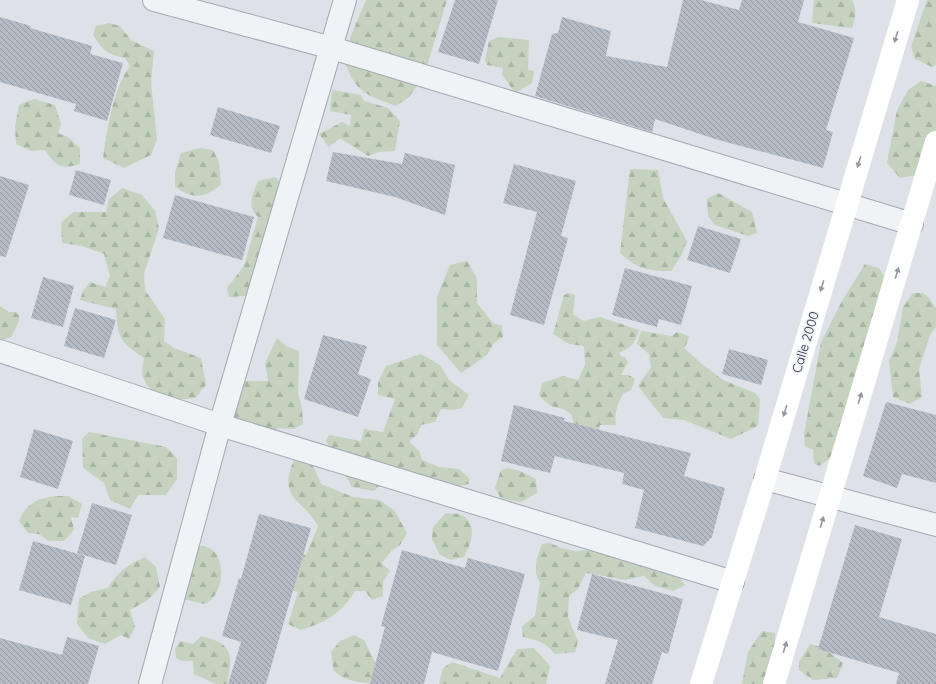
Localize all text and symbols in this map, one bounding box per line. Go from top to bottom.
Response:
one-way arrow [893,32,899,44]
one-way arrow [856,156,862,168]
one-way arrow [894,267,900,279]
one-way arrow [819,281,825,293]
street label: Calle 2000 [788,309,822,375]
one-way arrow [857,391,863,403]
one-way arrow [782,405,788,417]
one-way arrow [819,516,825,528]
one-way arrow [782,640,788,652]

